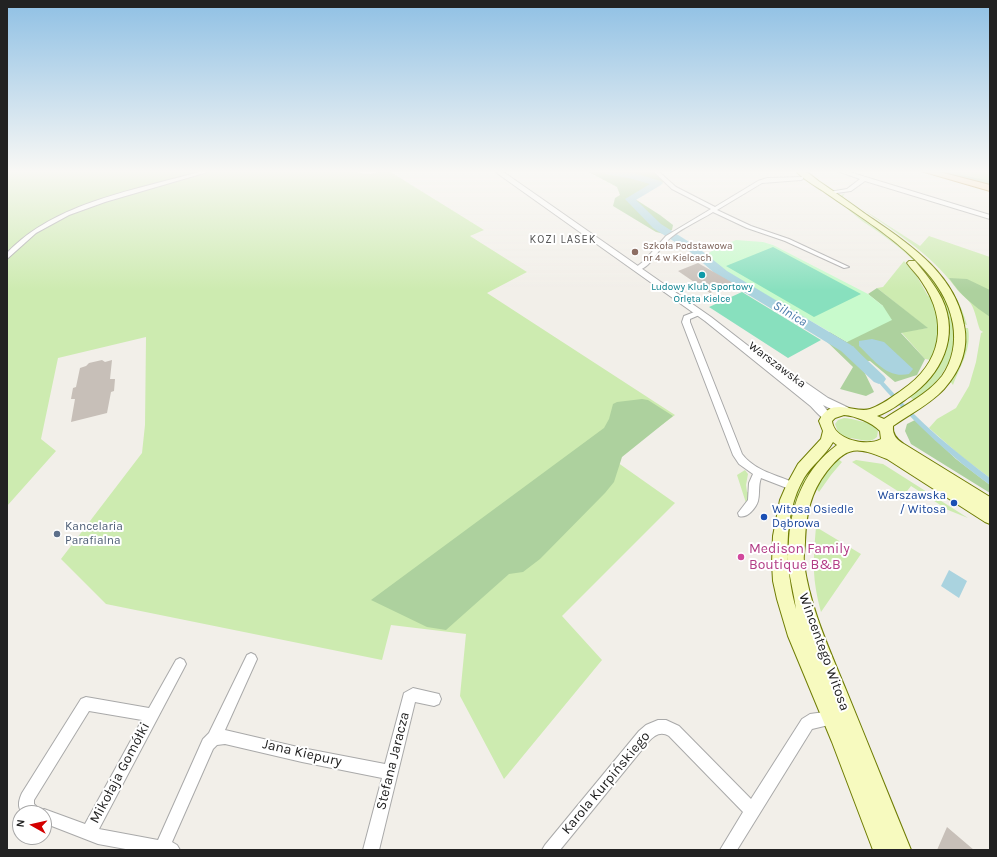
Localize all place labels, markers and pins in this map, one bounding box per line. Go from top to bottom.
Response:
place label: Szkoła Podstawowa nr 4 w Kielcach [643,240,732,264]
marker: Szkoła Podstawowa nr 4 w Kielcach [630,247,640,257]
marker: Ludowy Klub Sportowy Orlęta Kielce [697,270,707,280]
place label: Ludowy Klub Sportowy Orlęta Kielce [651,281,753,304]
place label: Warszawska / Witosa [878,489,946,517]
marker: Warszawska / Witosa [949,498,959,508]
place label: Witosa Osiedle Dąbrowa [772,503,854,531]
marker: Witosa Osiedle Dąbrowa [759,512,769,522]
place label: Kancelaria Parafialna [65,520,123,548]
marker: Kancelaria Parafialna [52,529,62,539]
place label: Medison Family Boutique B&B [749,541,850,574]
marker: Medison Family Boutique B&B [736,552,746,562]

